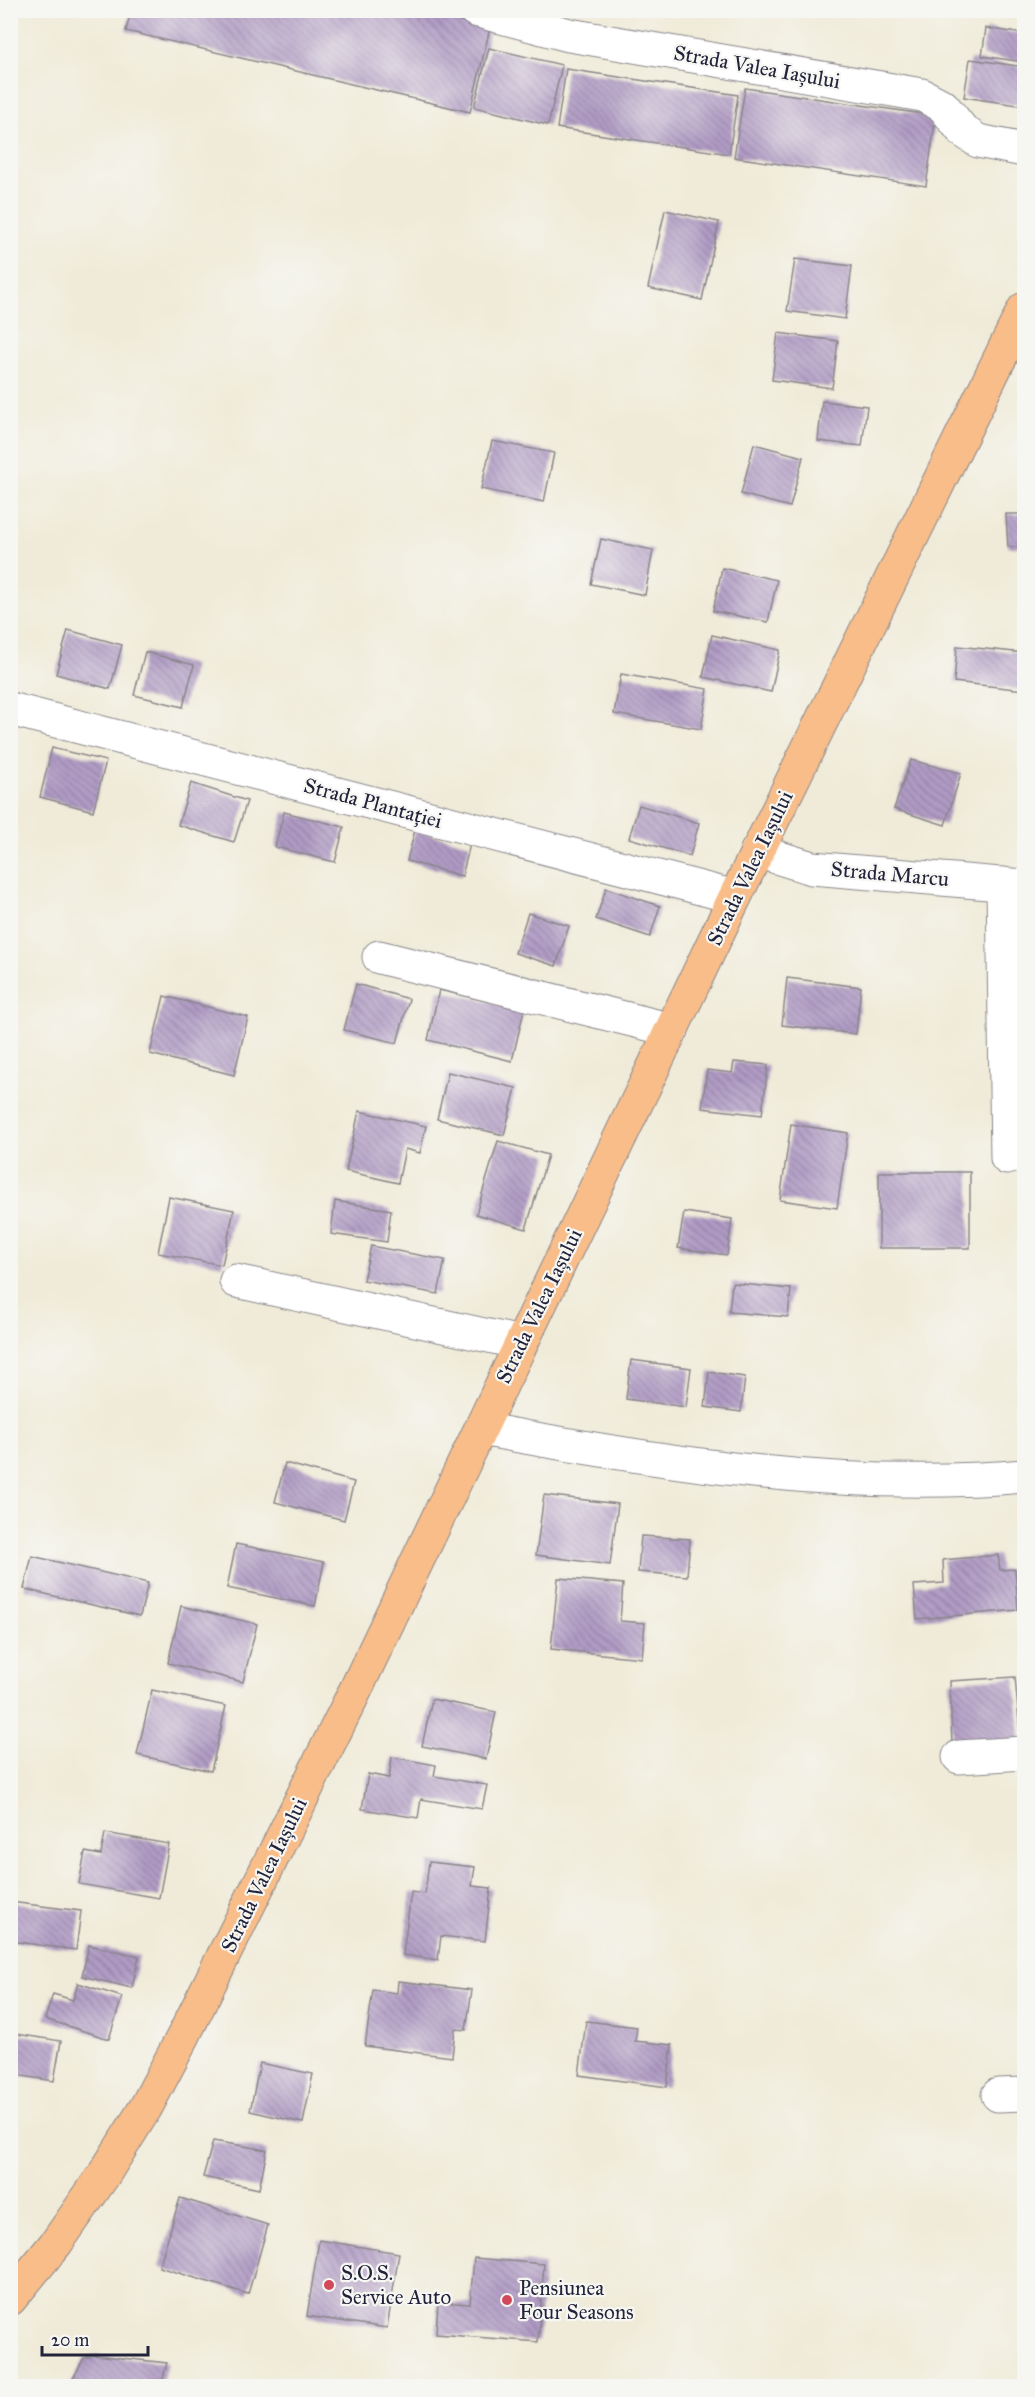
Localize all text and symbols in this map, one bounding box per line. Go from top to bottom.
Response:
street label: Strada Valea Iașului [672,40,843,95]
street label: Strada Plantației [301,772,445,834]
street label: Strada Valea Iașului [701,786,799,950]
street label: Strada Marcu [830,856,950,892]
street label: Strada Valea Iașului [490,1224,588,1388]
street label: Strada Valea Iașului [215,1793,313,1957]
place label: S.O.S. Service Auto [341,2260,451,2310]
place label: Pensiunea Four Seasons [519,2275,634,2325]
marker: S.O.S. Service Auto [322,2278,336,2292]
marker: Pensiunea Four Seasons [500,2293,514,2307]
scale bar [42,2319,148,2357]
text: 20 m [51,2329,89,2351]

